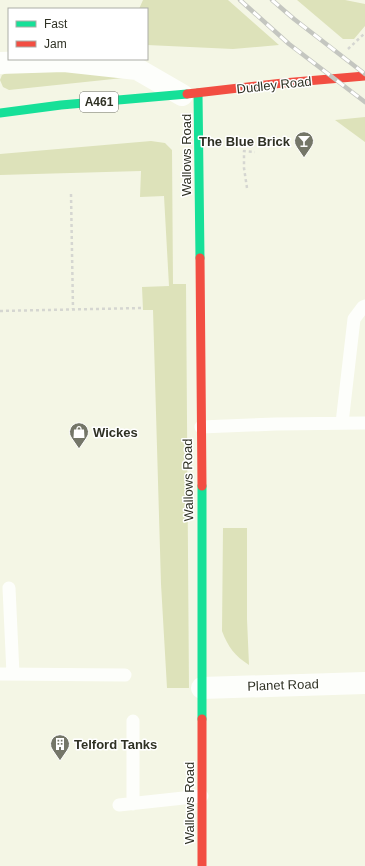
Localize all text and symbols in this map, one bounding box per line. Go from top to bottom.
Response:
legend [8,8,148,60]
text: Fast [44,17,68,31]
text: Jam [44,37,67,51]
street label: Dudley Road [236,74,312,96]
road number: A461 [80,92,118,112]
street label: Wallows Road [179,114,194,196]
bar icon: The Blue Brick [293,130,315,158]
place label: The Blue Brick [199,134,291,149]
shop icon: Wickes [68,421,90,449]
place label: Wickes [93,425,138,440]
street label: Wallows Road [180,439,196,521]
street label: Planet Road [247,676,319,694]
building icon: Telford Tanks [49,733,71,761]
place label: Telford Tanks [74,737,157,752]
street label: Wallows Road [182,762,197,844]

